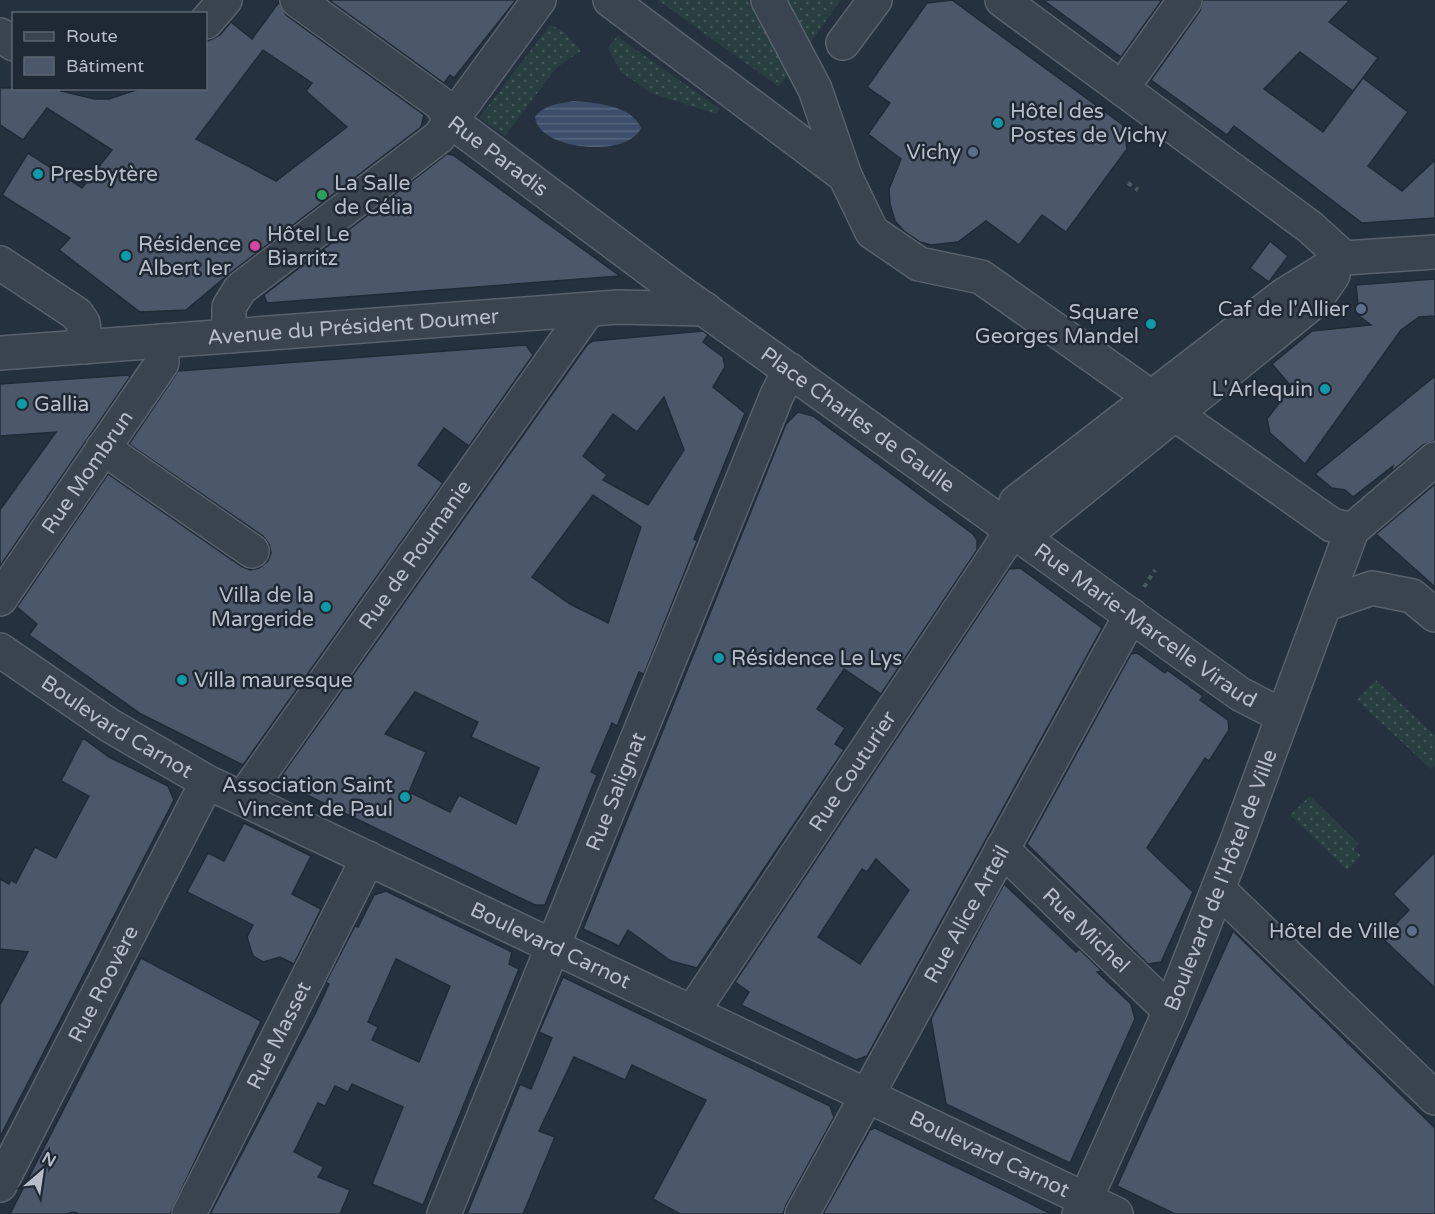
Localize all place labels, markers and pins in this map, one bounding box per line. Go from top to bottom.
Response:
place label: Hôtel des Postes de Vichy [1010,99,1167,148]
marker: Hôtel des Postes de Vichy [991,116,1005,130]
place label: Vichy [906,140,961,165]
marker: Vichy [966,145,980,159]
place label: Presbytère [50,162,158,187]
marker: Presbytère [31,167,45,181]
place label: La Salle de Célia [334,171,413,220]
marker: La Salle de Célia [315,188,329,202]
place label: Hôtel Le Biarritz [267,222,350,271]
place label: Résidence Albert Ier [138,232,241,281]
marker: Hôtel Le Biarritz [248,239,262,253]
marker: Résidence Albert Ier [119,249,133,263]
place label: Caf de l'Allier [1218,297,1349,322]
place label: Square Georges Mandel [975,300,1139,349]
marker: Caf de l'Allier [1354,302,1368,316]
marker: Square Georges Mandel [1144,317,1158,331]
place label: L'Arlequin [1211,377,1313,402]
marker: L'Arlequin [1318,382,1332,396]
place label: Gallia [34,392,89,417]
marker: Gallia [15,397,29,411]
place label: Villa de la Margeride [211,583,314,632]
marker: Villa de la Margeride [319,600,333,614]
place label: Résidence Le Lys [731,646,902,671]
marker: Résidence Le Lys [712,651,726,665]
place label: Villa mauresque [194,668,353,693]
marker: Villa mauresque [175,673,189,687]
place label: Association Saint Vincent de Paul [222,773,393,822]
marker: Association Saint Vincent de Paul [398,790,412,804]
place label: Hôtel de Ville [1269,919,1400,944]
marker: Hôtel de Ville [1405,924,1419,938]

